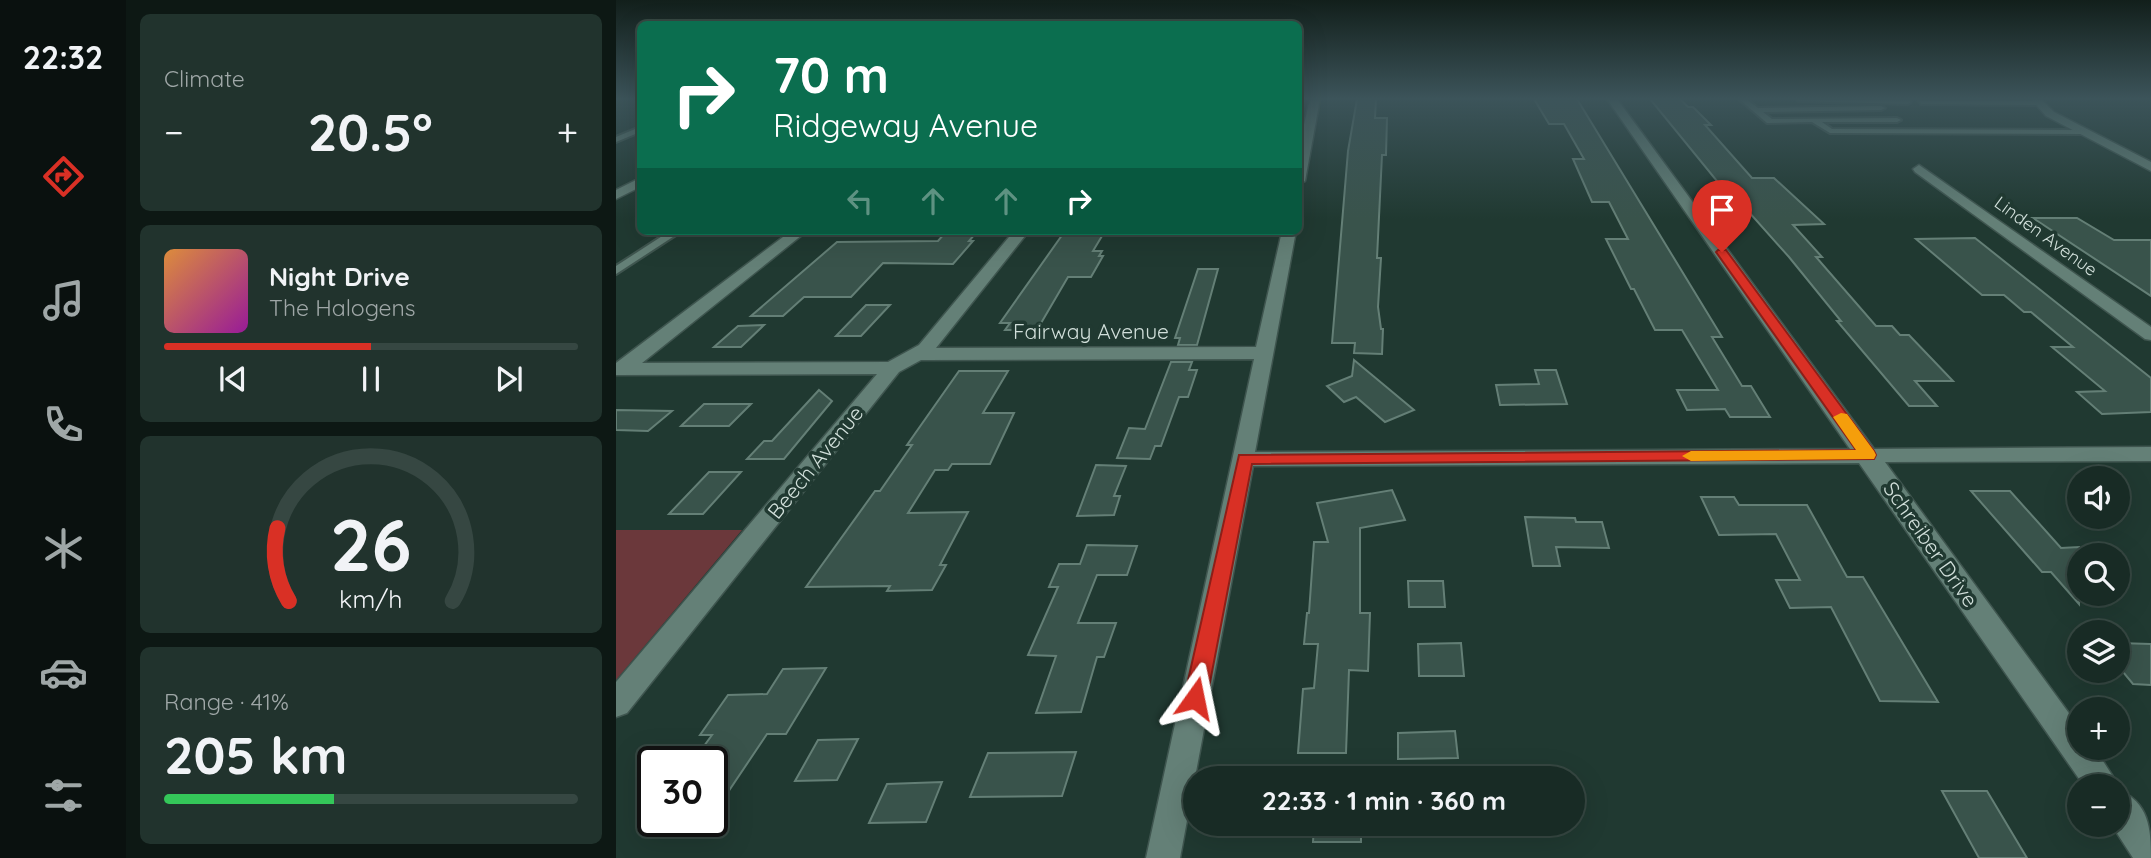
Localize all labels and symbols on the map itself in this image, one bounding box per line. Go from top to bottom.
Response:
pin [1692,180,1752,252]
street label: Linden Avenue [1990,191,2102,281]
street label: Fairway Avenue [1013,318,1169,344]
street label: Beech Avenue [762,400,868,524]
street label: Schreiber Drive [1878,476,1984,612]
position arrow [1158,661,1232,735]
speed limit sign: 30 [637,746,728,837]

